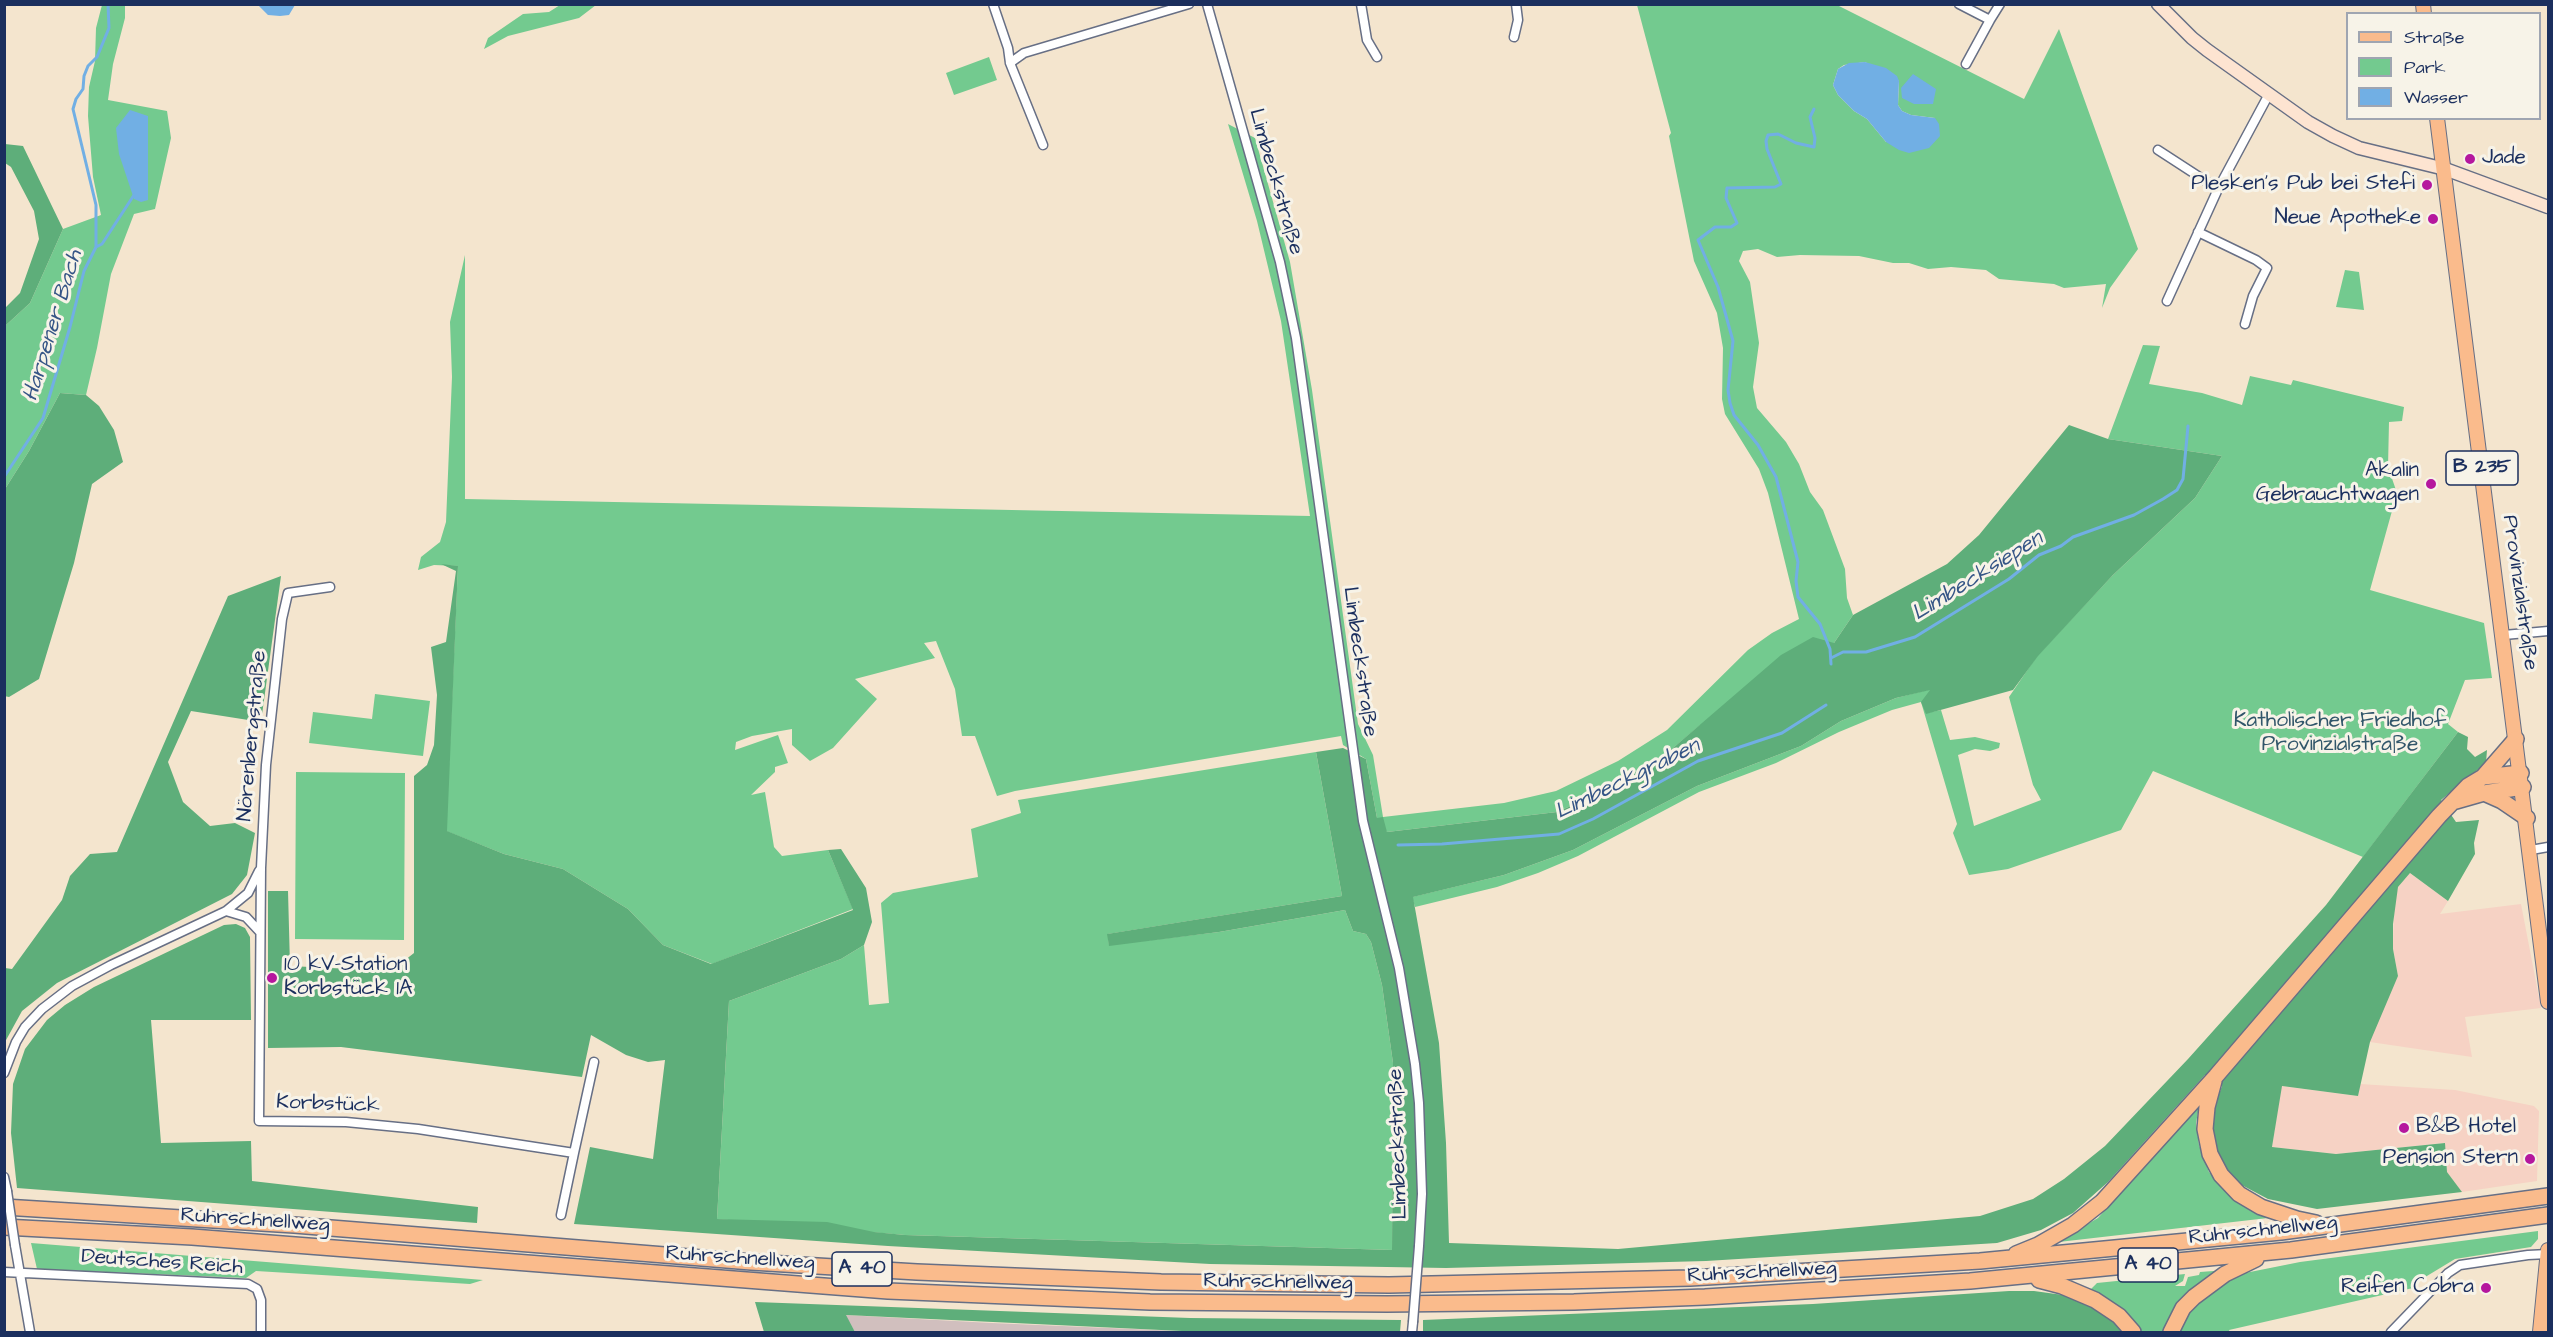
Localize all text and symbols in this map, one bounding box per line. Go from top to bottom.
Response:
legend [2346,12,2541,120]
text: Straße [2404,25,2464,50]
text: Park [2404,55,2446,80]
text: Wasser [2404,85,2468,110]
street label: Limbeckstraße [1242,106,1308,258]
place label: Jade [2482,146,2526,172]
marker: Jade [2463,152,2477,166]
place label: Plesken's Pub bei Stefi [2191,172,2415,198]
marker: Plesken's Pub bei Stefi [2420,178,2434,192]
place label: Neue Apotheke [2275,206,2421,232]
marker: Neue Apotheke [2426,212,2440,226]
water label: Harpener Bach [19,247,89,405]
road number: B 235 [2446,451,2518,485]
place label: Akalin Gebrauchtwagen [2256,459,2419,509]
marker: Akalin Gebrauchtwagen [2424,477,2438,491]
street label: Provinzialstraße [2496,514,2542,672]
water label: Limbecksiepen [1908,526,2048,628]
street label: Limbeckstraße [1336,585,1382,739]
street label: Nörenbergstraße [233,649,273,823]
park label: Katholischer Friedhof Provinzialstraße [2234,709,2446,759]
water label: Limbeckgraben [1552,734,1704,826]
place label: 10 kV-Station Korbstück 1A [284,953,412,1003]
marker: 10 kV-Station Korbstück 1A [265,971,279,985]
street label: Limbeckstraße [1384,1068,1414,1220]
street label: Korbstück [276,1091,380,1119]
place label: B&B Hotel [2416,1115,2516,1141]
marker: B&B Hotel [2397,1121,2411,1135]
place label: Pension Stern [2383,1146,2518,1172]
marker: Pension Stern [2523,1152,2537,1166]
street label: Ruhrschnellweg [180,1203,330,1239]
street label: Ruhrschnellweg [2187,1211,2339,1251]
street label: Ruhrschnellweg [665,1241,815,1277]
street label: Deutsches Reich [80,1245,244,1281]
road number: A 40 [2118,1248,2178,1282]
road number: A 40 [832,1252,892,1286]
street label: Ruhrschnellweg [1687,1257,1837,1289]
street label: Ruhrschnellweg [1203,1269,1353,1297]
place label: Reifen Cobra [2341,1275,2474,1301]
marker: Reifen Cobra [2479,1281,2493,1295]

